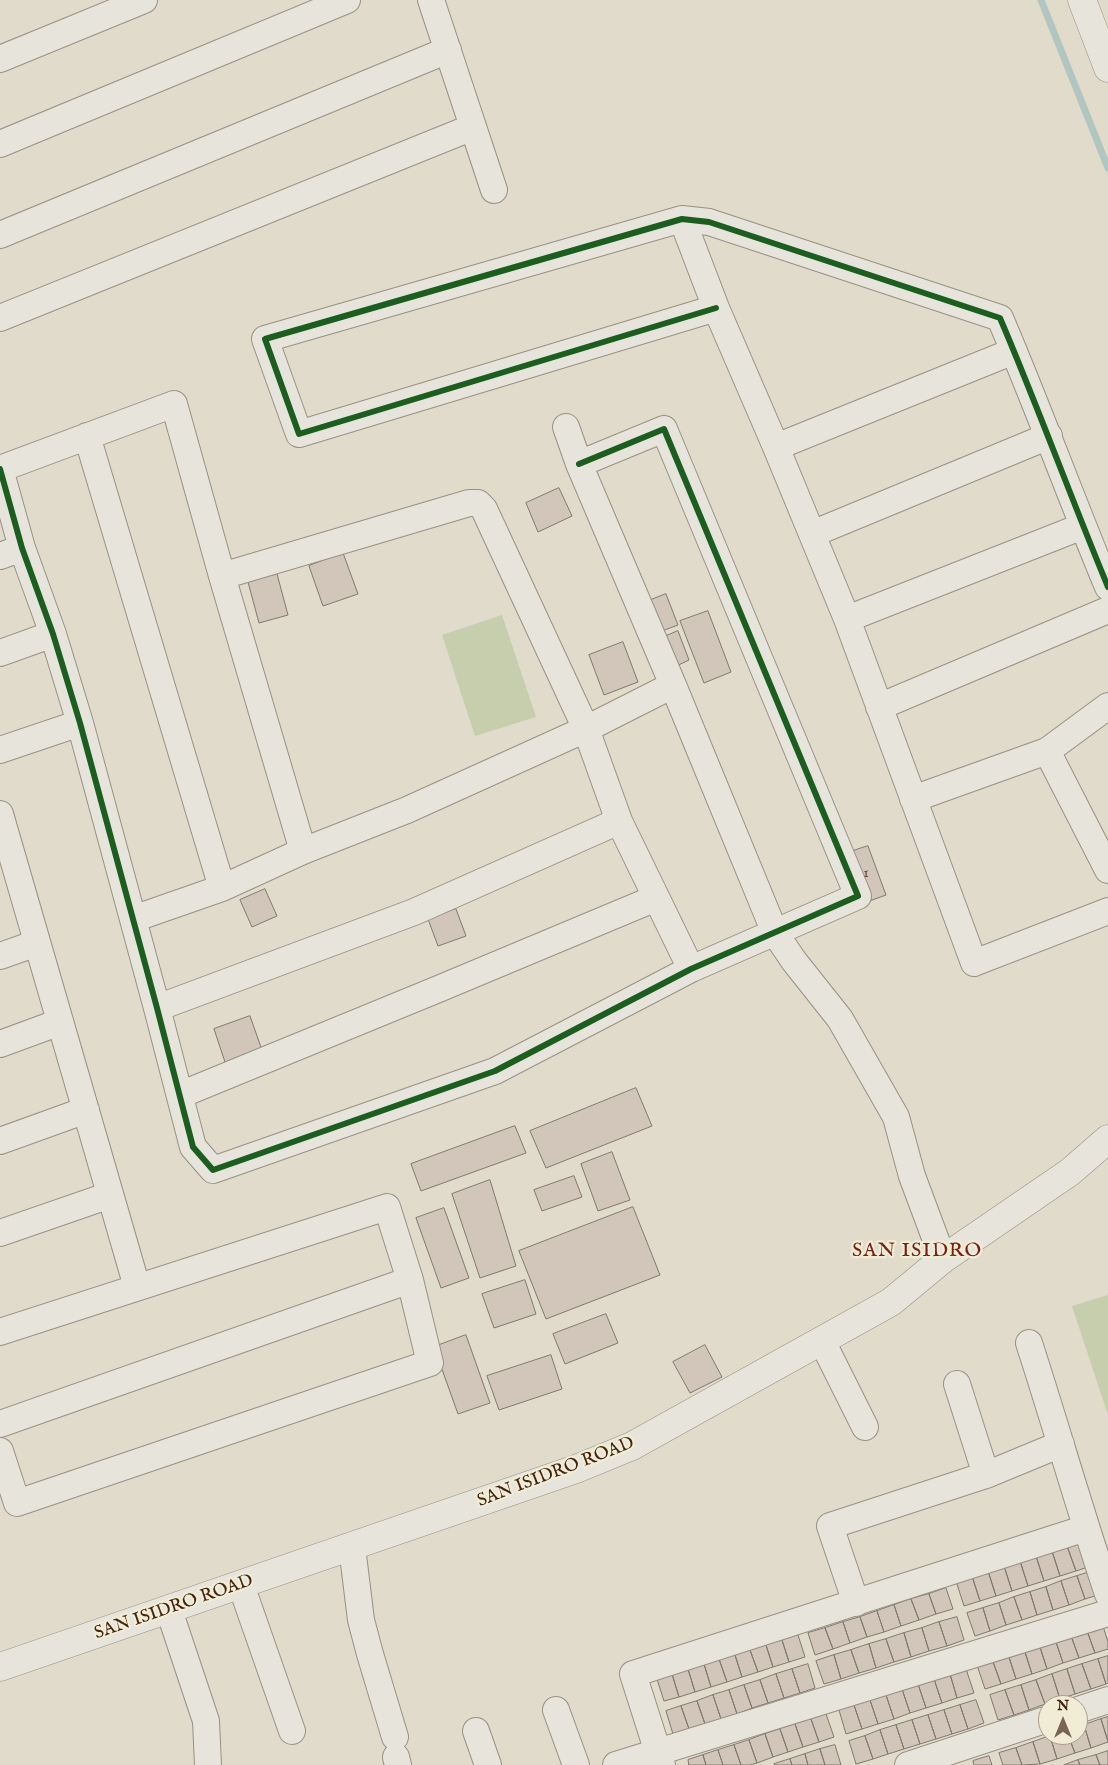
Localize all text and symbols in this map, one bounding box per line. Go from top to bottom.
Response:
house number: 1 [863,865,869,883]
district label: SAN ISIDRO [851,1240,983,1264]
street label: SAN ISIDRO ROAD [474,1433,638,1513]
street label: SAN ISIDRO ROAD [92,1571,256,1645]
north arrow [1038,1695,1088,1745]
text: N [1057,1697,1069,1715]

